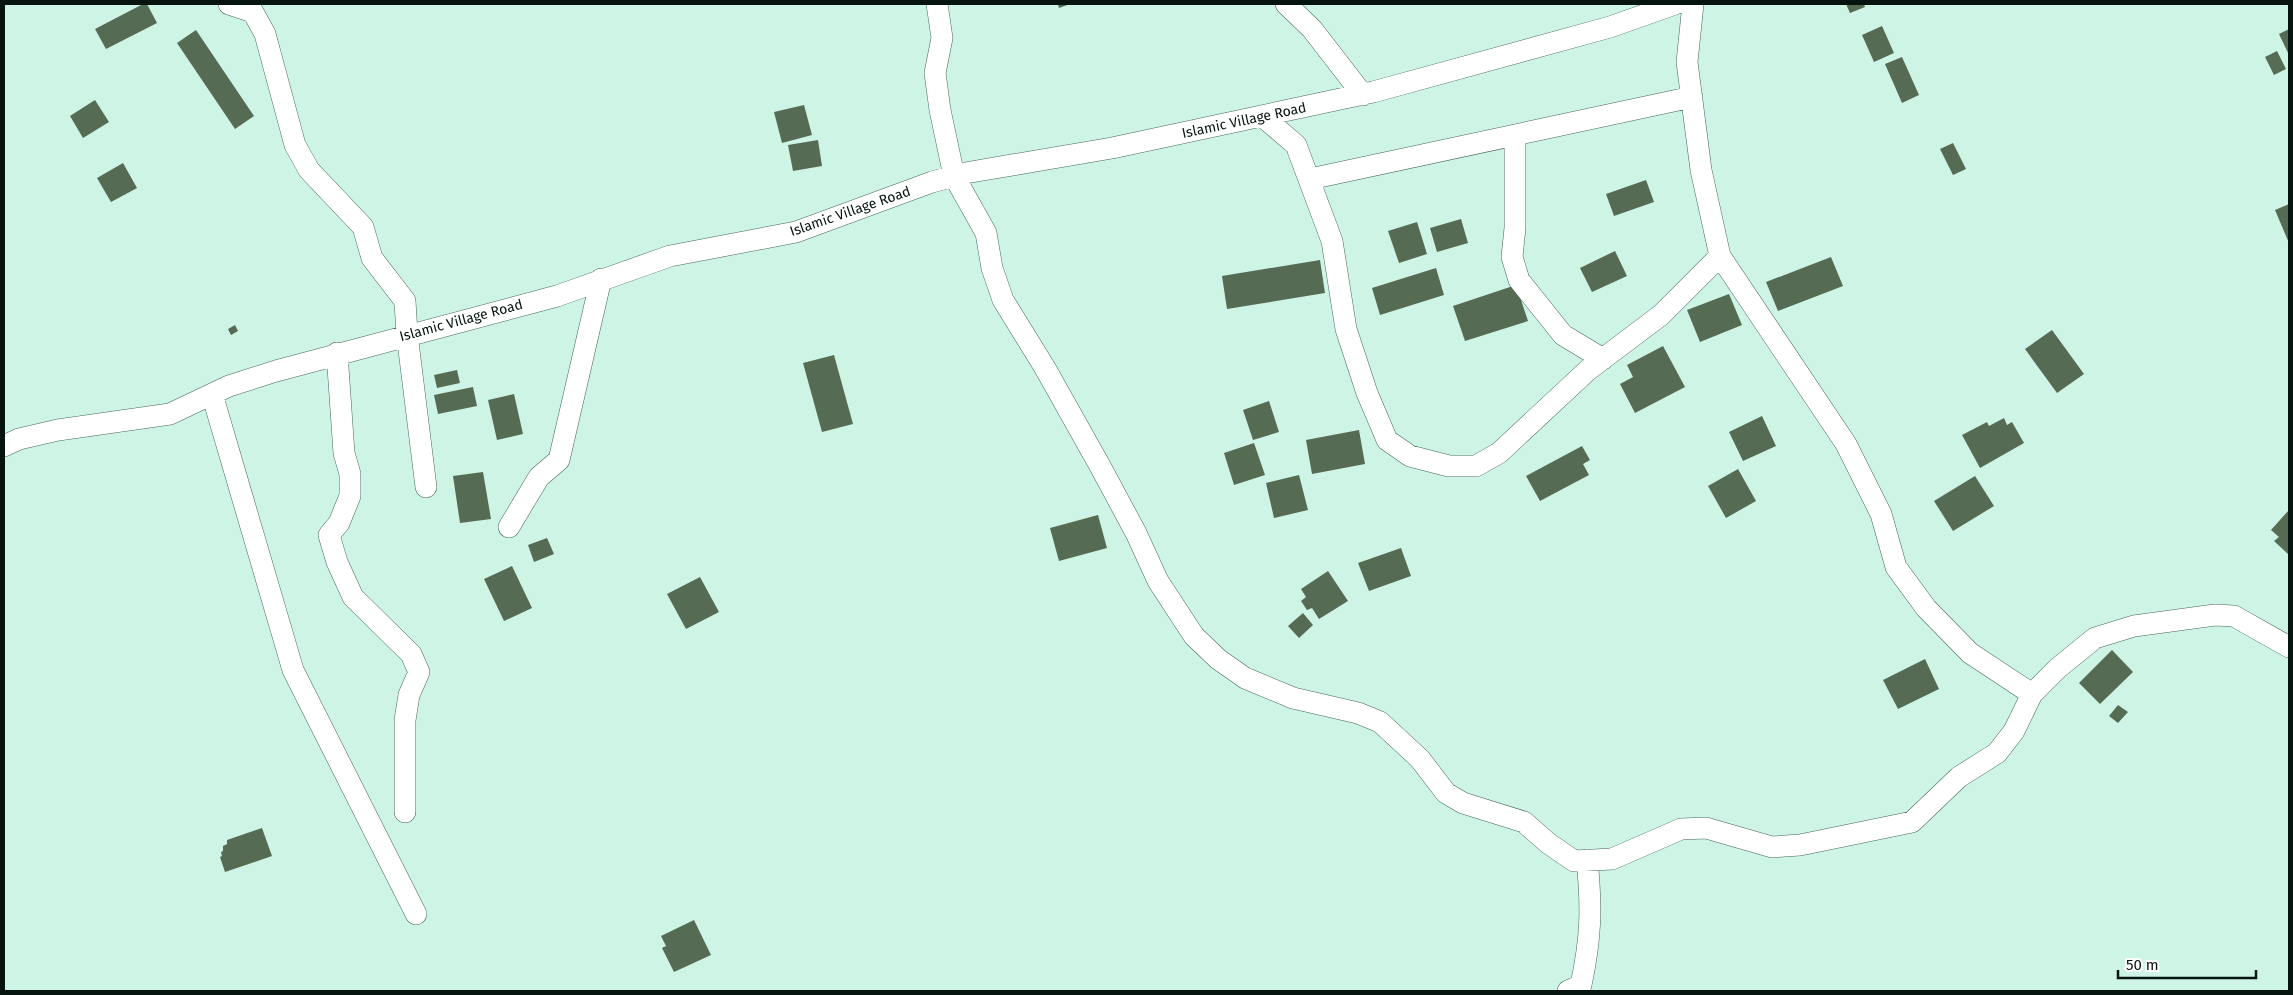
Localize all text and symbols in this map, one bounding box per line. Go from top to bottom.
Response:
street label: Islamic Village Road [1180,99,1308,142]
street label: Islamic Village Road [788,183,913,240]
street label: Islamic Village Road [398,296,525,345]
scale bar [2118,948,2256,980]
text: 50 m [2126,956,2159,974]

